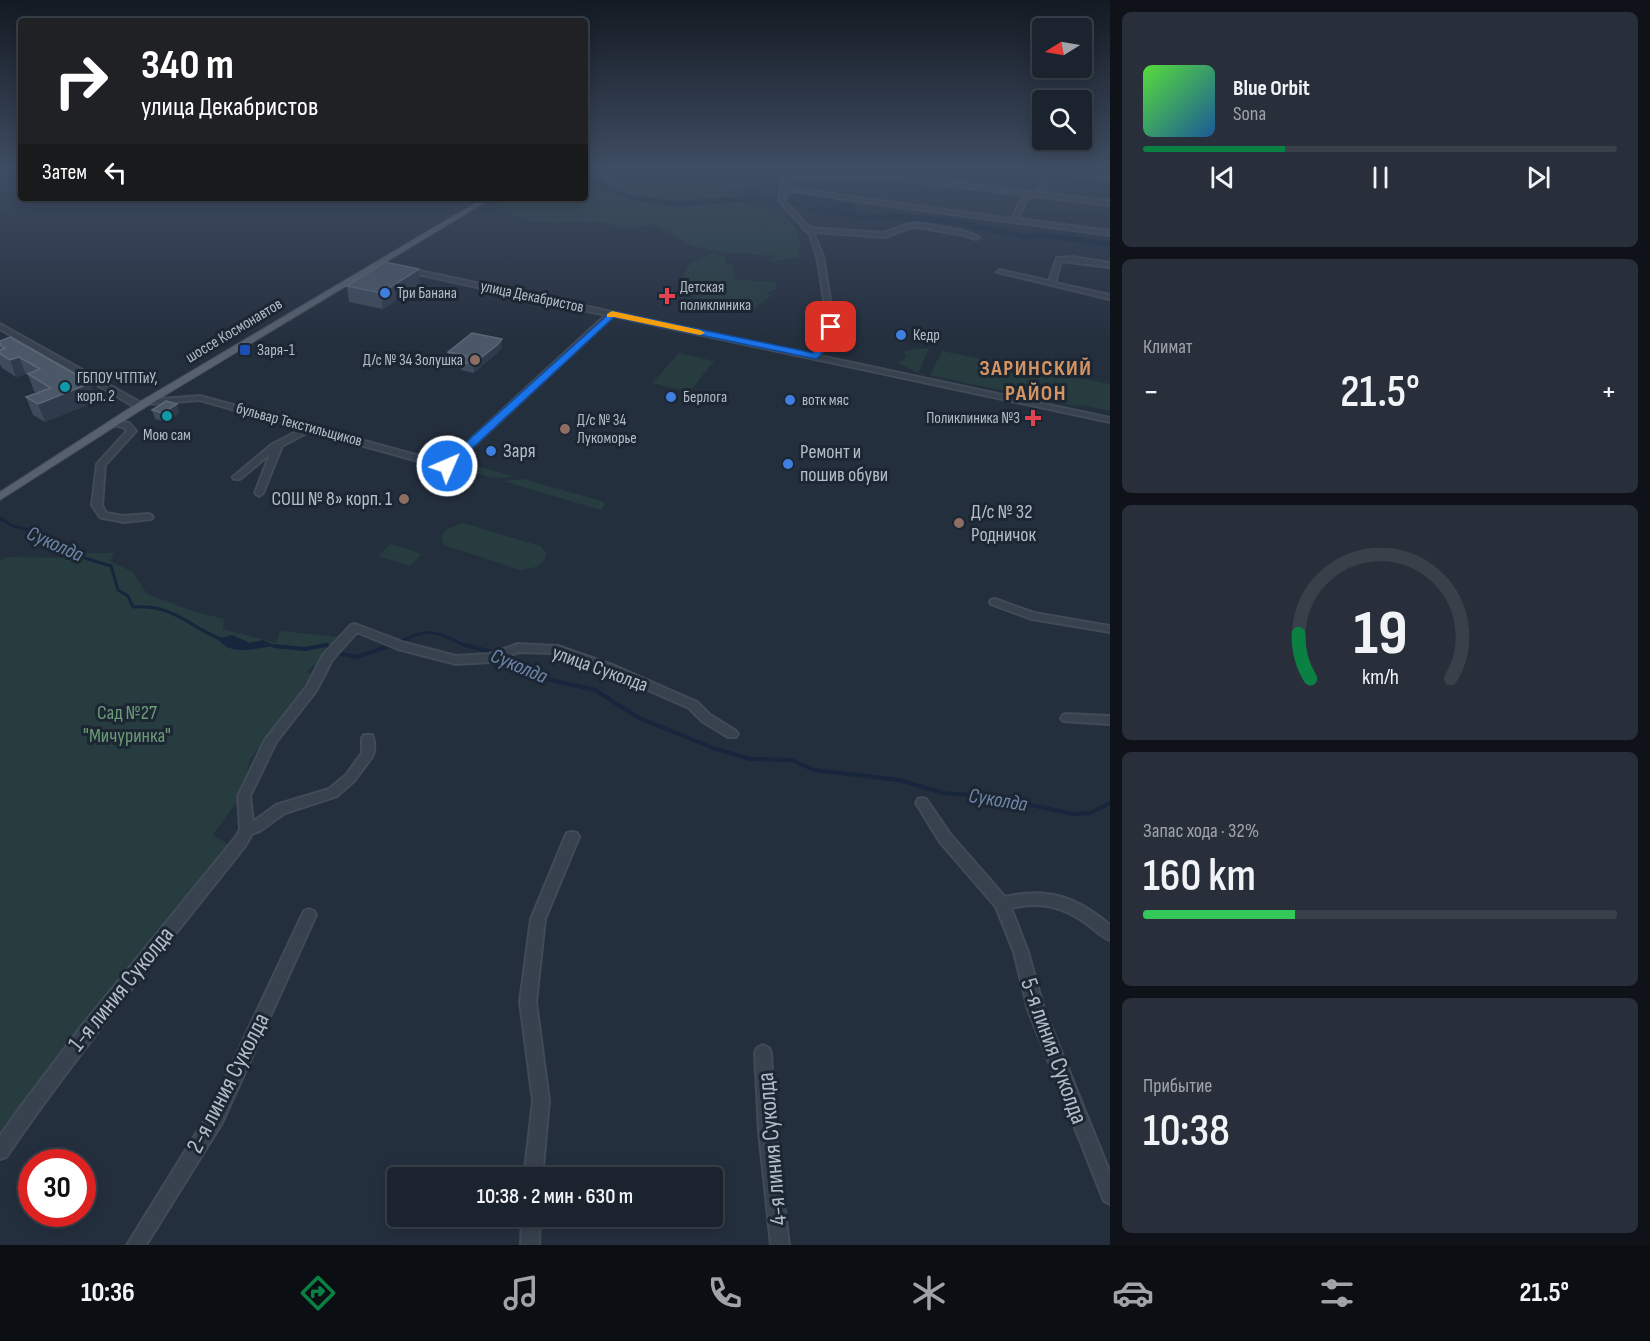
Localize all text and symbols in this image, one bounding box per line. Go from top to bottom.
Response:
north arrow [1032,18,1092,78]
map controls [1032,18,1092,150]
text: 340 m [141,40,234,91]
icon: right [42,42,120,120]
text: Blue Orbit [1233,75,1310,102]
button: search [1032,90,1092,150]
text: улица Декабристов [141,91,318,123]
text: Sona [1233,102,1266,126]
icon: left [99,156,132,189]
text: Затем [42,159,87,186]
icon: previous [1206,161,1239,194]
icon: pause [1364,161,1397,194]
icon: next [1522,161,1555,194]
street label: улица Декабристов [479,277,585,317]
place label: Детская поликлиника [680,278,751,315]
place label: Три Банана [397,284,457,303]
marker: Три Банана [378,286,392,300]
marker: Детская поликлиника [658,287,676,305]
street label: шоссе Космонавтов [182,295,286,367]
pin [805,301,856,352]
icon: arrive [814,310,847,343]
place label: Кедр [913,326,940,345]
marker: Кедр [894,328,908,342]
text: Климат [1143,335,1193,359]
place label: Заря-1 [257,341,295,360]
marker: Заря-1 [238,343,252,357]
place label: Д/с № 34 Золушка [363,351,463,370]
marker: Д/с № 34 Золушка [468,353,482,367]
district label: ЗАРИНСКИЙ РАЙОН [979,355,1093,407]
text: 21.5° [1340,365,1420,420]
place label: ГБПОУ ЧТПТиУ, корп. 2 [77,369,158,406]
text: − [1143,372,1159,412]
text: + [1601,372,1617,412]
marker: ГБПОУ ЧТПТиУ, корп. 2 [58,380,72,394]
place label: Берлога [683,388,727,407]
marker: Берлога [664,390,678,404]
place label: вотк мяс [802,391,849,410]
marker: вотк мяс [783,393,797,407]
street label: бульвар Текстильщиков [234,399,364,451]
marker: Мою сам [160,409,174,423]
place label: Поликлиника №3 [926,409,1020,428]
marker: Поликлиника №3 [1024,409,1042,427]
place label: Д/с № 34 Лукоморье [577,411,637,448]
marker: Д/с № 34 Лукоморье [558,422,572,436]
place label: Мою сам [143,426,191,445]
position arrow [415,434,479,498]
place label: Заря [503,439,536,463]
place label: Ремонт и пошив обуви [800,440,888,487]
marker: Заря [484,444,498,458]
marker: Ремонт и пошив обуви [781,457,795,471]
place label: СОШ № 8» корп. 1 [271,487,392,511]
marker: СОШ № 8» корп. 1 [397,492,411,506]
place label: Д/с № 32 Родничок [971,500,1037,547]
marker: Д/с № 32 Родничок [952,516,966,530]
water label: Суколда [23,521,88,568]
text: 19 [1353,598,1407,673]
street label: улица Суколда [549,641,651,697]
water label: Суколда [487,643,552,689]
text: km/h [1361,666,1399,691]
park label: Сад №27 "Мичуринка" [83,701,171,748]
water label: Суколда [967,783,1030,817]
text: Запас хода · 32% [1143,819,1259,843]
text: 160 km [1143,849,1256,904]
street label: 1-я линия Суколда [62,921,180,1057]
street label: 5-я линия Суколда [1014,974,1094,1128]
street label: 2-я линия Суколда [180,1008,276,1158]
street label: 4-я линия Суколда [751,1071,793,1227]
text: Прибытие [1143,1074,1212,1098]
text: 10:38 [1143,1104,1230,1159]
speed limit sign: 30 [18,1149,96,1227]
text: 10:38 · 2 мин · 630 m [477,1183,633,1210]
icon: directions [297,1272,339,1314]
icon: music [500,1272,542,1314]
icon: phone [704,1272,746,1314]
icon: climate [908,1272,950,1314]
icon: car [1112,1272,1154,1314]
icon: filters [1316,1272,1358,1314]
text: 10:36 [81,1277,135,1309]
text: 21.5° [1520,1277,1569,1309]

